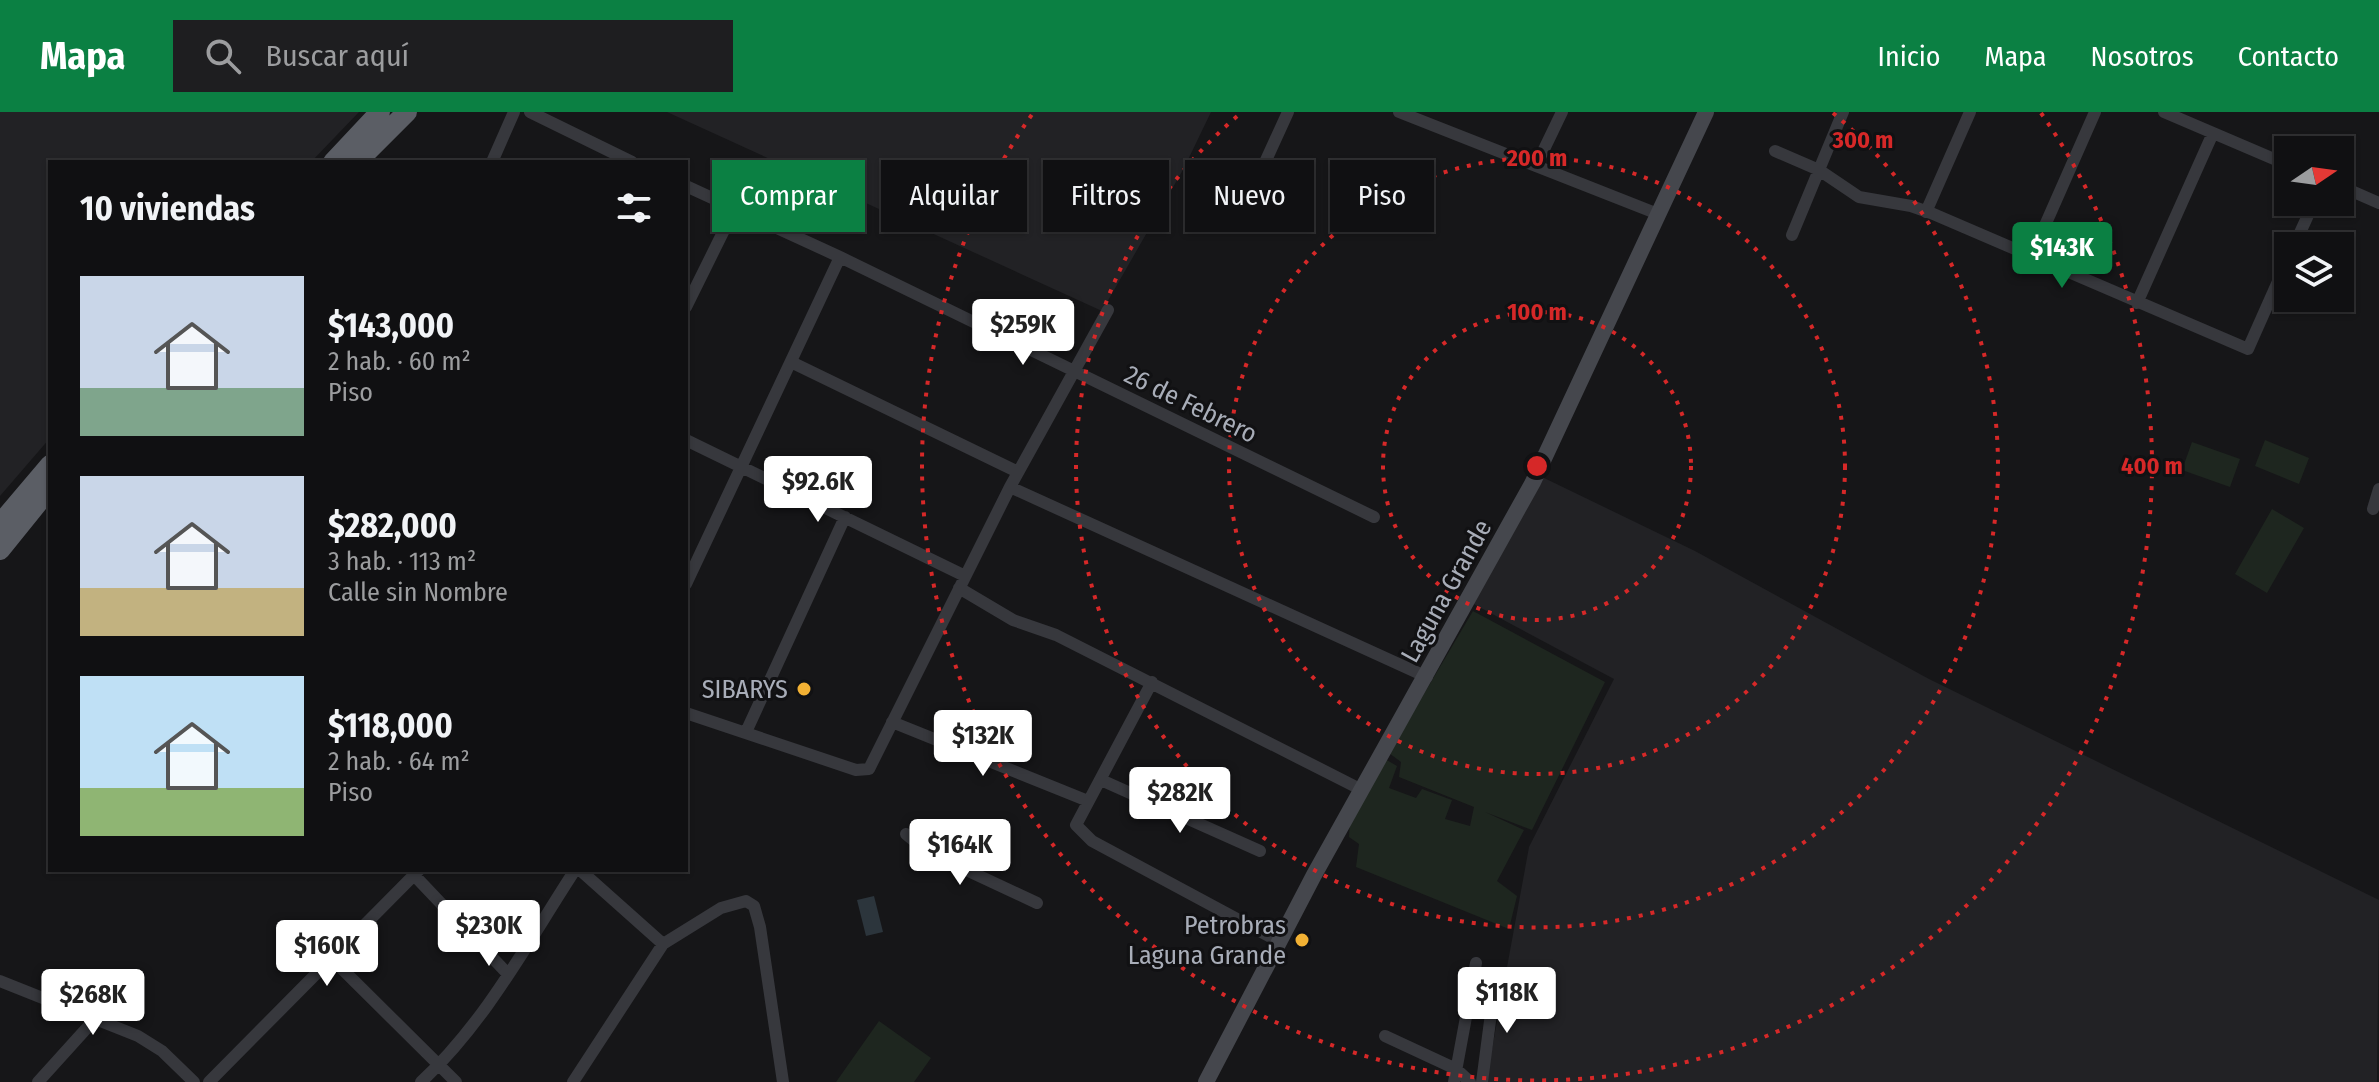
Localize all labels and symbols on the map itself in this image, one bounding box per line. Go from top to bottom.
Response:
text: 300 m [1832,126,1893,154]
north arrow [2274,136,2354,216]
text: 200 m [1506,144,1567,172]
pin: $143K [2006,222,2118,290]
text: 100 m [1507,298,1567,326]
pin: $259K [967,299,1079,367]
street label: 26 de Febrero [1119,359,1262,450]
centre of rings [1523,452,1551,480]
text: 400 m [2121,452,2183,480]
pin: $92.6K [753,456,883,524]
street label: Laguna Grande [1395,514,1498,668]
place label: SIBARYS [702,674,788,705]
marker: SIBARYS [795,680,813,698]
pin: $132K [927,710,1039,778]
pin: $282K [1124,767,1236,835]
pin: $164K [904,819,1016,887]
pin: $230K [433,900,545,968]
place label: Petrobras Laguna Grande [1128,910,1286,971]
pin: $160K [271,920,383,988]
marker: Petrobras Laguna Grande [1293,931,1311,949]
pin: $118K [1451,967,1563,1035]
pin: $268K [37,969,149,1037]

